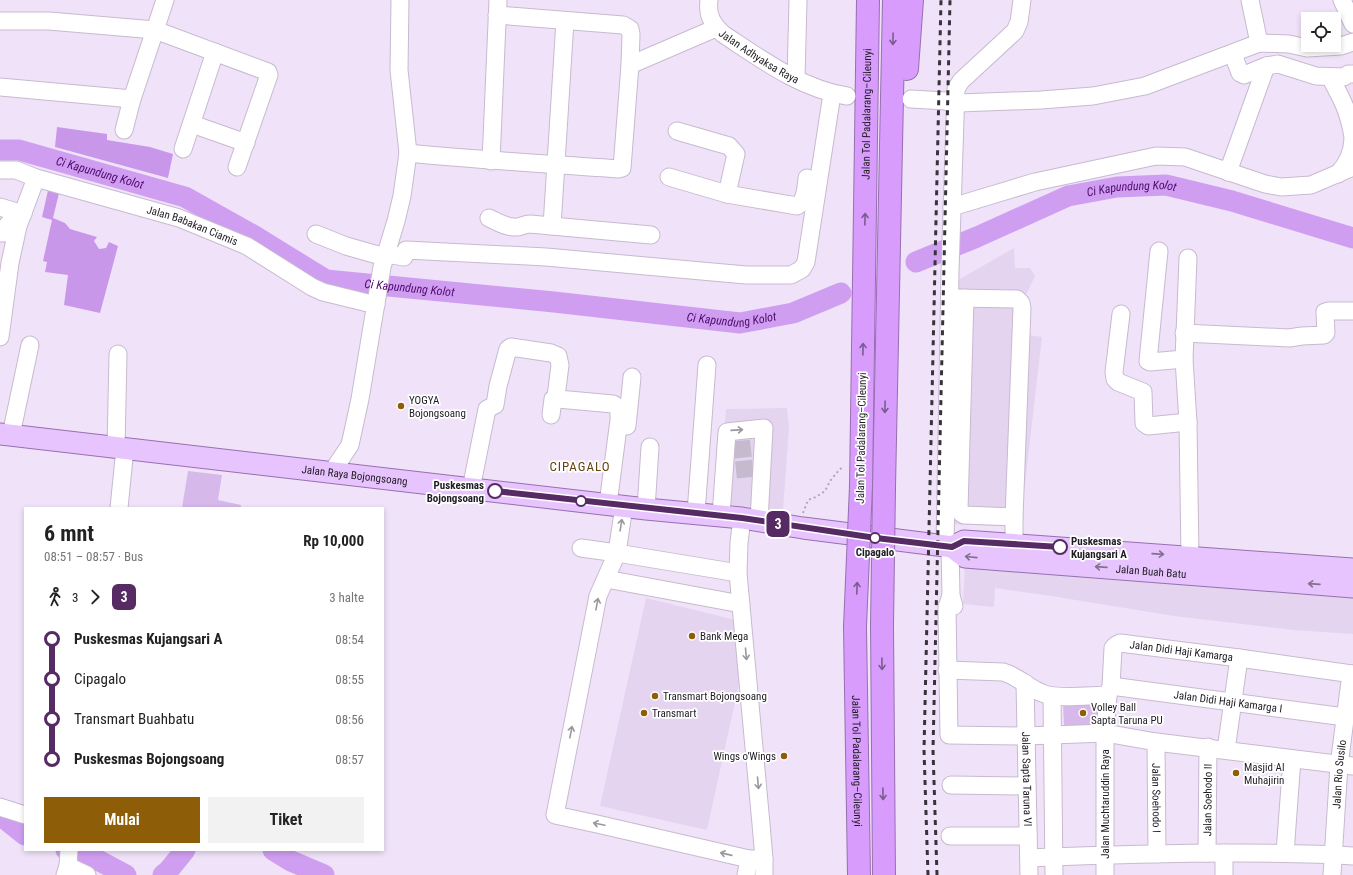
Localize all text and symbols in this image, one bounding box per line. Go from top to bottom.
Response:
map controls [1301,12,1341,52]
button: locate [1301,12,1341,52]
street label: Jalan Adhyaksa Raya [716,27,801,87]
one-way arrow [889,32,897,45]
street label: Jalan Tol Padalarang–Cileunyi [859,48,874,180]
water label: Ci Kapundung Kolot [54,154,146,192]
water label: Ci Kapundung Kolot [1085,178,1179,199]
street label: Jalan Babakan Ciamis [145,203,240,249]
one-way arrow [861,213,869,226]
water label: Ci Kapundung Kolot [364,277,456,299]
water label: Ci Kapundung Kolot [686,309,778,330]
one-way arrow [859,343,867,356]
street label: Jalan Tol Padalarang–Cileunyi [854,372,869,504]
place label: YOGYA Bojongsoang [409,394,466,420]
one-way arrow [881,400,889,413]
marker: YOGYA Bojongsoang [396,401,406,411]
one-way arrow [730,427,743,434]
district label: CIPAGALO [549,459,611,474]
street label: Jalan Raya Bojongsoang [301,463,408,488]
place label: Puskesmas Bojongsoang [427,479,484,505]
marker: Puskesmas Bojongsoang [487,483,503,499]
unlabelled marker [575,495,587,507]
line badge: 3 [765,511,791,537]
text: 3 [774,516,782,532]
one-way arrow [618,519,626,532]
text: 6 mnt [44,521,94,546]
text: Rp 10,000 [303,532,364,550]
marker: Cipagalo [869,532,881,544]
place label: Puskesmas Kujangsari A [1071,535,1127,561]
marker: Puskesmas Kujangsari A [1052,539,1068,555]
place label: Cipagalo [856,546,895,559]
text: 08:51 – 08:57 · Bus [44,549,143,564]
one-way arrow [1151,551,1164,558]
one-way arrow [965,553,978,561]
one-way arrow [1095,563,1108,571]
street label: Jalan Buah Batu [1115,563,1187,581]
one-way arrow [1308,580,1321,587]
one-way arrow [853,582,861,595]
icon: walk [44,586,66,608]
icon: forward [84,586,106,608]
text: 3 [120,589,128,605]
text: 3 [72,590,78,605]
text: 3 halte [329,590,364,605]
one-way arrow [593,598,601,611]
text: Puskesmas Kujangsari A [74,630,222,648]
place label: Bank Mega [700,630,748,643]
marker: Bank Mega [687,631,697,641]
text: 08:54 [335,632,364,647]
street label: Jalan Didi Haji Kamarga [1129,638,1234,664]
one-way arrow [742,647,749,660]
one-way arrow [878,657,886,670]
text: Cipagalo [74,670,126,688]
text: 08:55 [335,672,364,687]
street label: Jalan Didi Haji Kamarga I [1173,688,1283,716]
place label: Transmart Bojongsoang [663,690,767,703]
marker: Transmart Bojongsoang [650,691,660,701]
street label: Jalan Tol Padalarang–Cileunyi [849,695,864,827]
place label: Volley Ball Sapta Taruna PU [1091,701,1163,727]
place label: Transmart [652,707,697,720]
marker: Transmart [639,708,649,718]
marker: Volley Ball Sapta Taruna PU [1078,708,1088,718]
text: Transmart Buahbatu [74,710,194,728]
text: 08:56 [335,712,364,727]
one-way arrow [568,726,576,739]
street label: Jalan Sapta Taruna VI [1019,731,1034,826]
street label: Jalan Rio Susilo [1330,738,1349,809]
street label: Jalan Muchtaruddin Raya [1099,749,1112,859]
text: Puskesmas Bojongsoang [74,750,224,768]
place label: Wings o'Wings [713,750,776,763]
marker: Wings o'Wings [779,751,789,761]
text: 08:57 [335,752,364,767]
place label: Masjid Al Muhajirin [1244,761,1284,787]
street label: Jalan Soehodo I [1149,763,1163,833]
street label: Jalan Soehodo II [1201,764,1215,836]
marker: Masjid Al Muhajirin [1231,768,1241,778]
one-way arrow [754,776,761,789]
one-way arrow [879,787,887,800]
button: Mulai [44,797,200,843]
button: Tiket [208,797,364,843]
one-way arrow [593,820,606,828]
one-way arrow [720,850,733,857]

